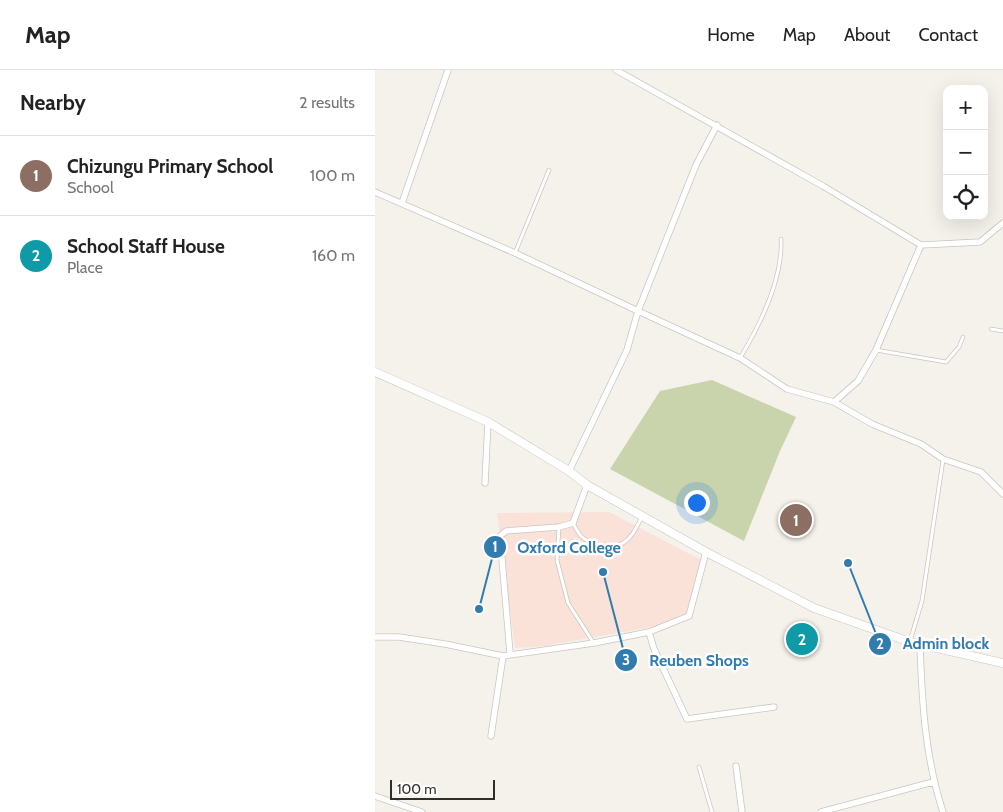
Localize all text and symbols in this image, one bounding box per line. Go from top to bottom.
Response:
text: Map [25,20,71,49]
text: Home [707,24,755,46]
text: Map [783,24,816,46]
text: About [844,24,890,46]
text: Contact [918,24,978,46]
map controls [943,85,988,220]
button: + [943,85,988,130]
text: Nearby [20,90,86,115]
text: 2 results [299,93,355,112]
button: − [943,130,988,175]
text: Chizungu Primary School [67,155,273,178]
text: 1 [33,166,39,185]
text: 100 m [310,166,355,185]
button: locate [943,175,988,220]
text: School [67,178,114,197]
text: School Staff House [67,235,225,258]
text: 2 [32,246,40,265]
text: 160 m [312,246,355,265]
text: Place [67,258,103,277]
your location [684,490,710,516]
pin: 1 [780,501,812,539]
callout: Oxford College [483,532,631,563]
text: 1 [492,538,498,556]
text: Oxford College [517,538,621,557]
pin: 2 [786,620,818,658]
callout: Admin block [867,628,999,659]
text: Admin block [903,634,990,653]
text: 2 [876,635,884,653]
callout: Reuben Shops [614,645,759,676]
text: 3 [622,651,630,669]
text: Reuben Shops [649,651,749,670]
scale bar [390,777,495,800]
text: 100 m [397,780,437,798]

